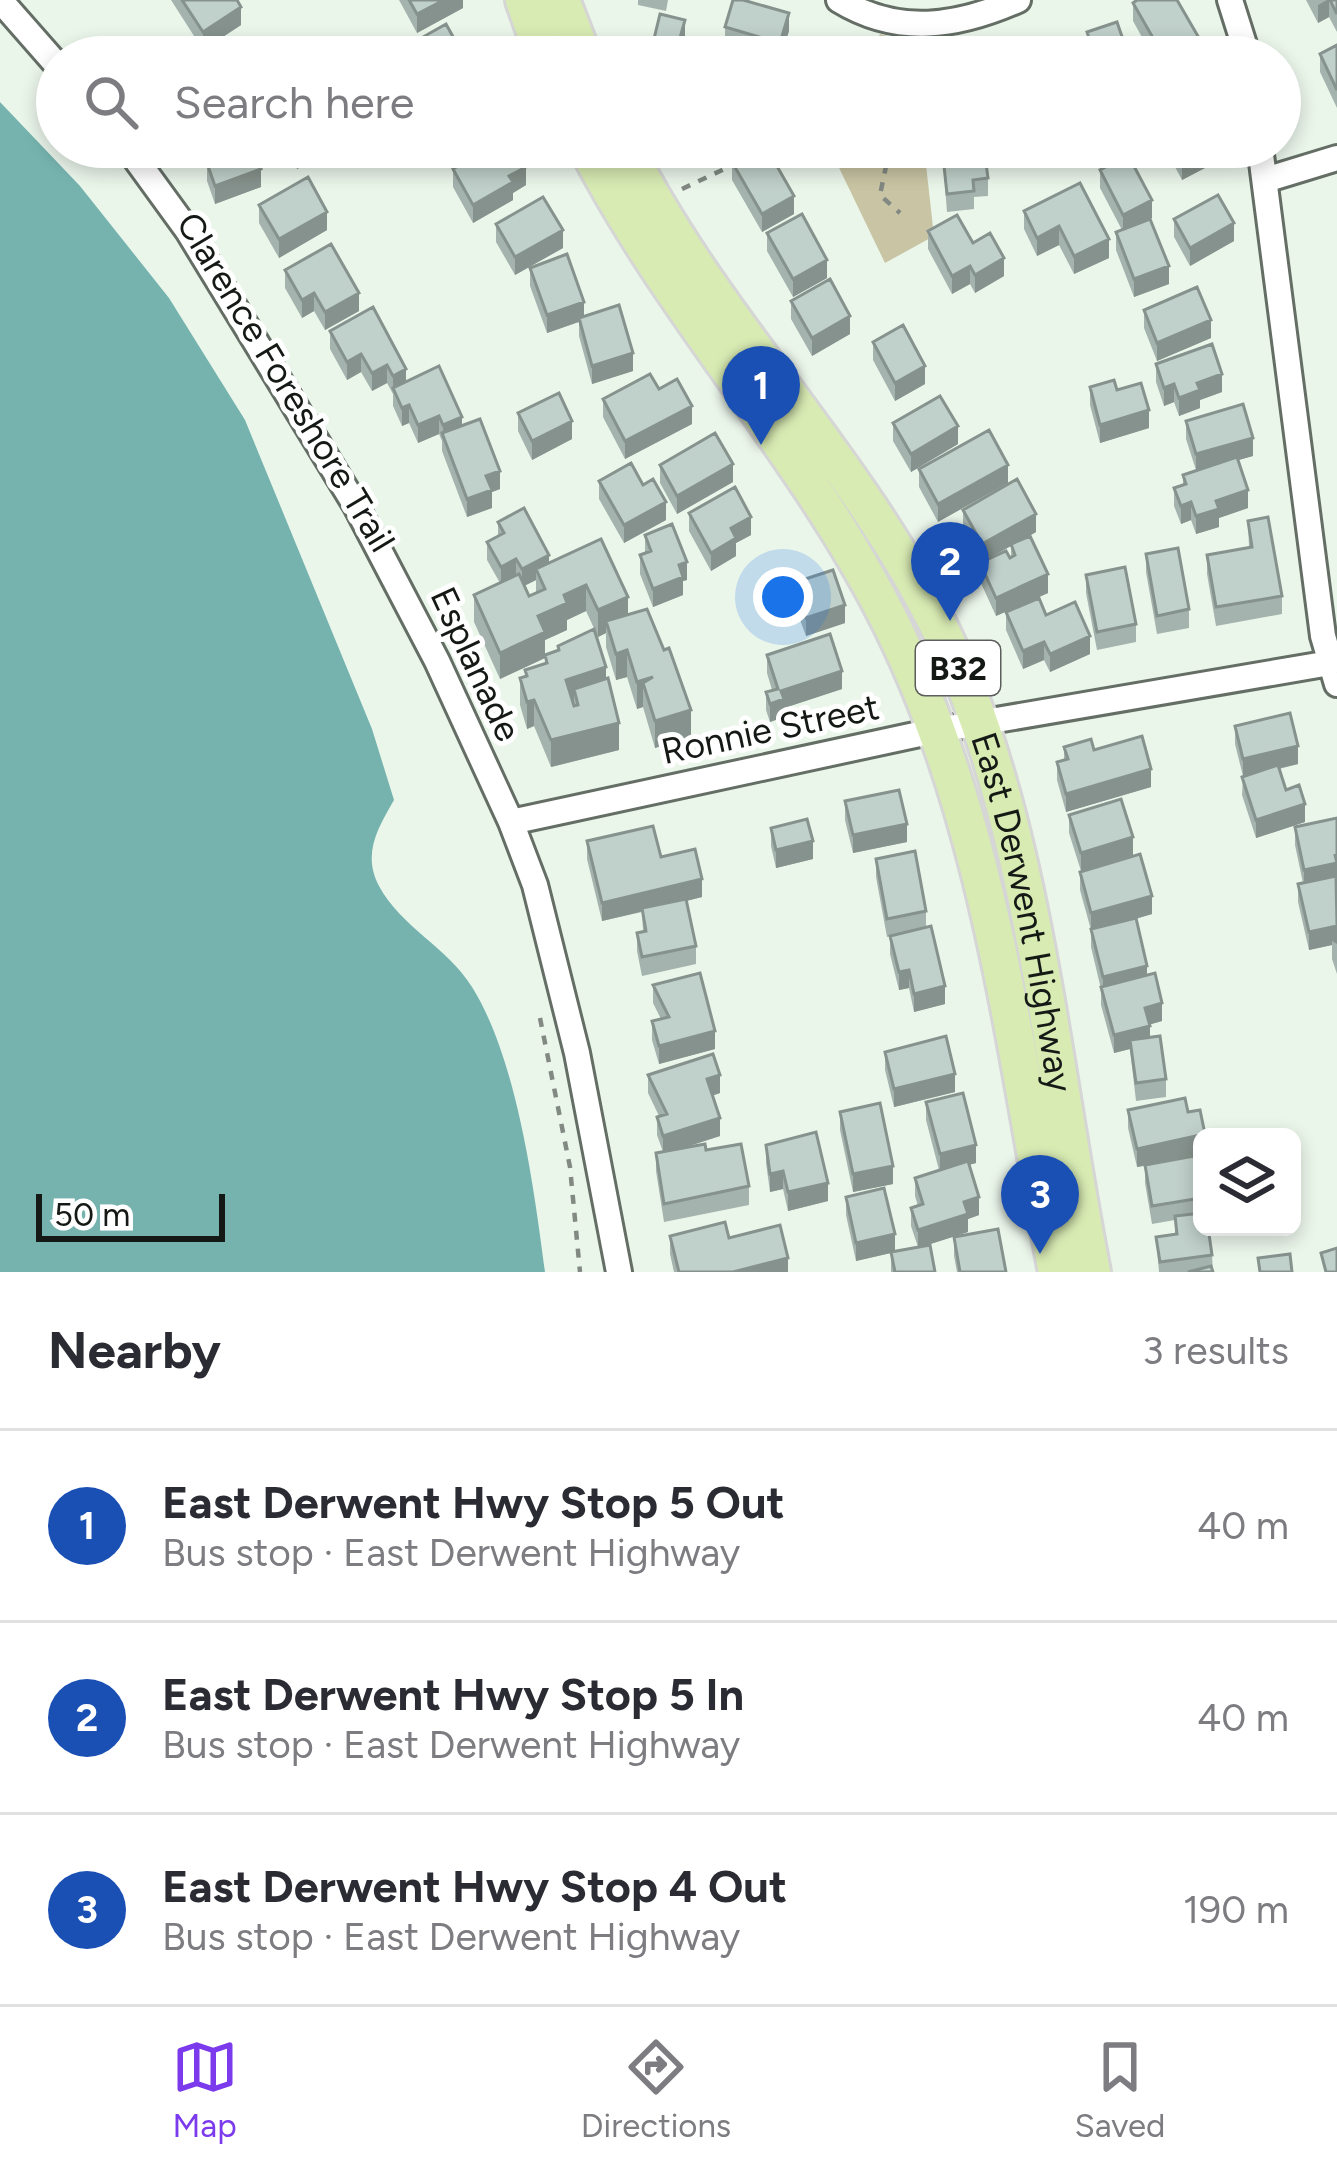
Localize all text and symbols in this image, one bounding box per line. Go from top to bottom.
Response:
search box [36,36,1301,168]
icon: search [78,69,144,135]
text: Search here [174,75,414,129]
street label: Clarence Foreshore Trail [168,205,404,559]
pin: 1 [722,346,800,445]
pin: 2 [911,522,989,621]
your location [753,567,813,627]
street label: Esplanade [422,580,530,748]
road number: B32 [916,641,1000,695]
street label: Ronnie Street [657,685,883,773]
street label: East Derwent Highway [963,727,1082,1095]
map controls [1193,1128,1301,1236]
button: layers [1193,1128,1301,1236]
pin: 3 [1001,1155,1079,1254]
scale bar [36,1188,225,1241]
text: 50 m [54,1195,130,1234]
text: Nearby [48,1320,221,1381]
text: 3 results [1142,1327,1289,1374]
text: East Derwent Hwy Stop 5 Out [162,1475,785,1529]
text: 1 [79,1502,95,1549]
text: 40 m [1197,1502,1289,1549]
text: Bus stop · East Derwent Highway [162,1529,740,1576]
text: East Derwent Hwy Stop 5 In [162,1667,744,1721]
text: 2 [76,1694,98,1741]
text: 40 m [1197,1694,1289,1741]
text: Bus stop · East Derwent Highway [162,1721,740,1768]
text: East Derwent Hwy Stop 4 Out [162,1859,787,1913]
text: 3 [76,1886,98,1933]
text: 190 m [1183,1886,1289,1933]
text: Bus stop · East Derwent Highway [162,1913,740,1960]
tab: Map [172,2034,238,2145]
tab: Directions [581,2034,731,2145]
tab: Saved [1074,2034,1165,2145]

